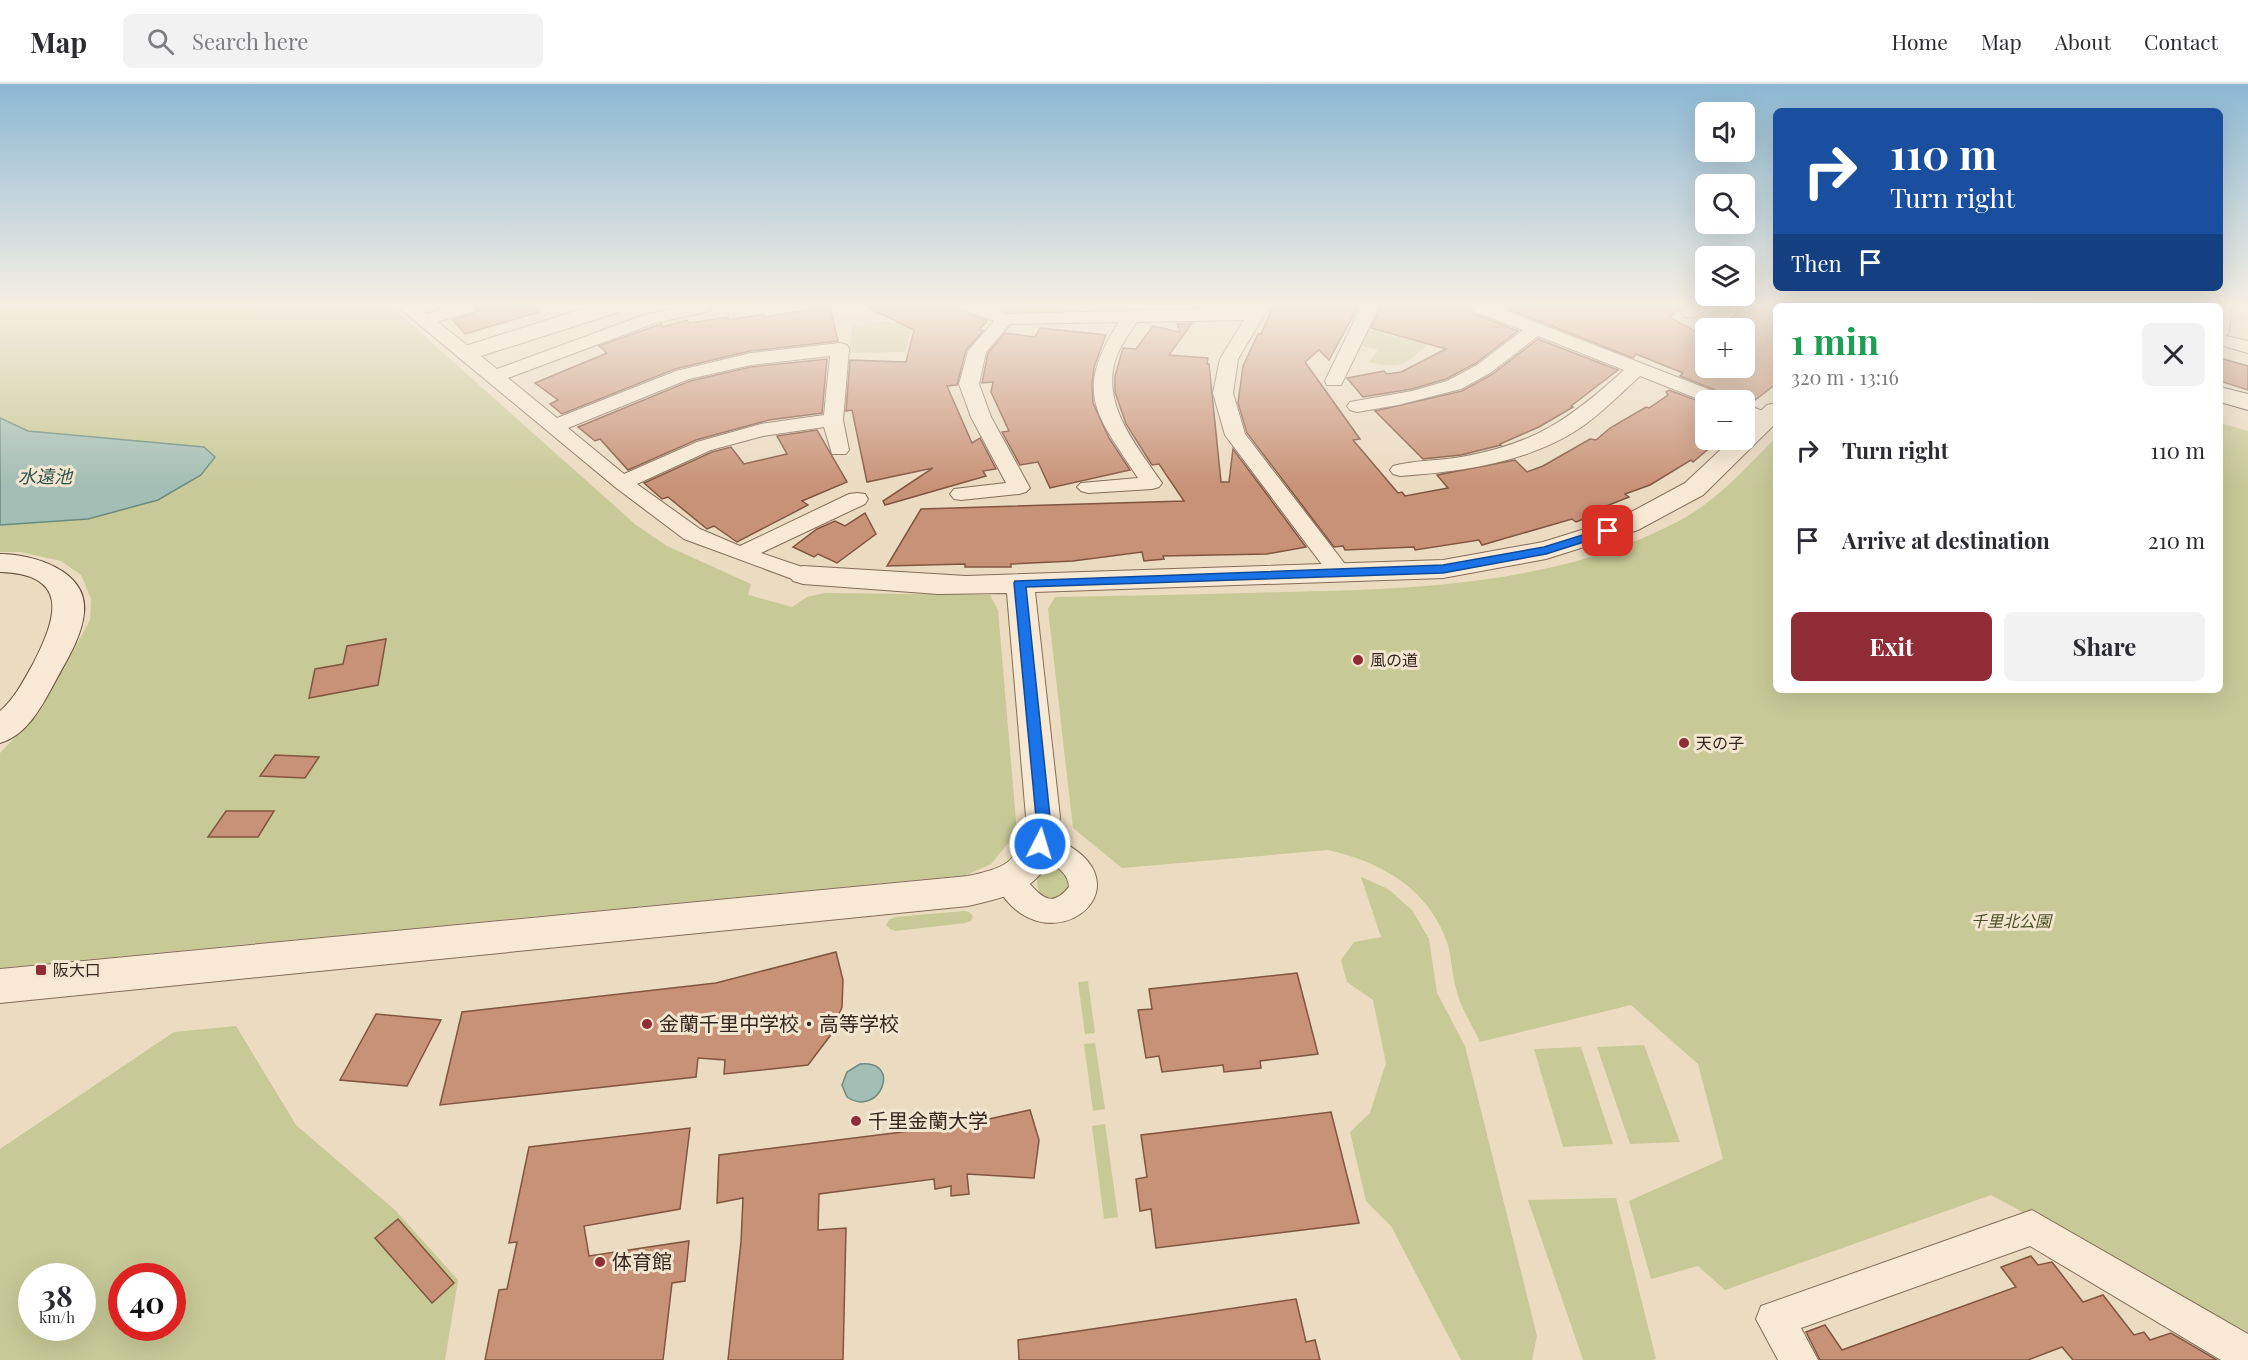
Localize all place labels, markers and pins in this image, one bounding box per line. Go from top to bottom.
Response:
pin [1582,505,1633,556]
place label: 風の道 [1370,649,1418,670]
marker: 風の道 [1351,653,1365,667]
place label: 天の子 [1696,732,1744,753]
marker: 天の子 [1677,736,1691,750]
place label: 阪大口 [53,959,101,980]
marker: 阪大口 [34,963,48,977]
place label: 金蘭千里中学校・高等学校 [659,1009,899,1036]
marker: 金蘭千里中学校・高等学校 [640,1017,654,1031]
place label: 千里金蘭大学 [868,1106,988,1133]
marker: 千里金蘭大学 [849,1114,863,1128]
place label: 体育館 [612,1247,672,1274]
marker: 体育館 [593,1255,607,1269]

